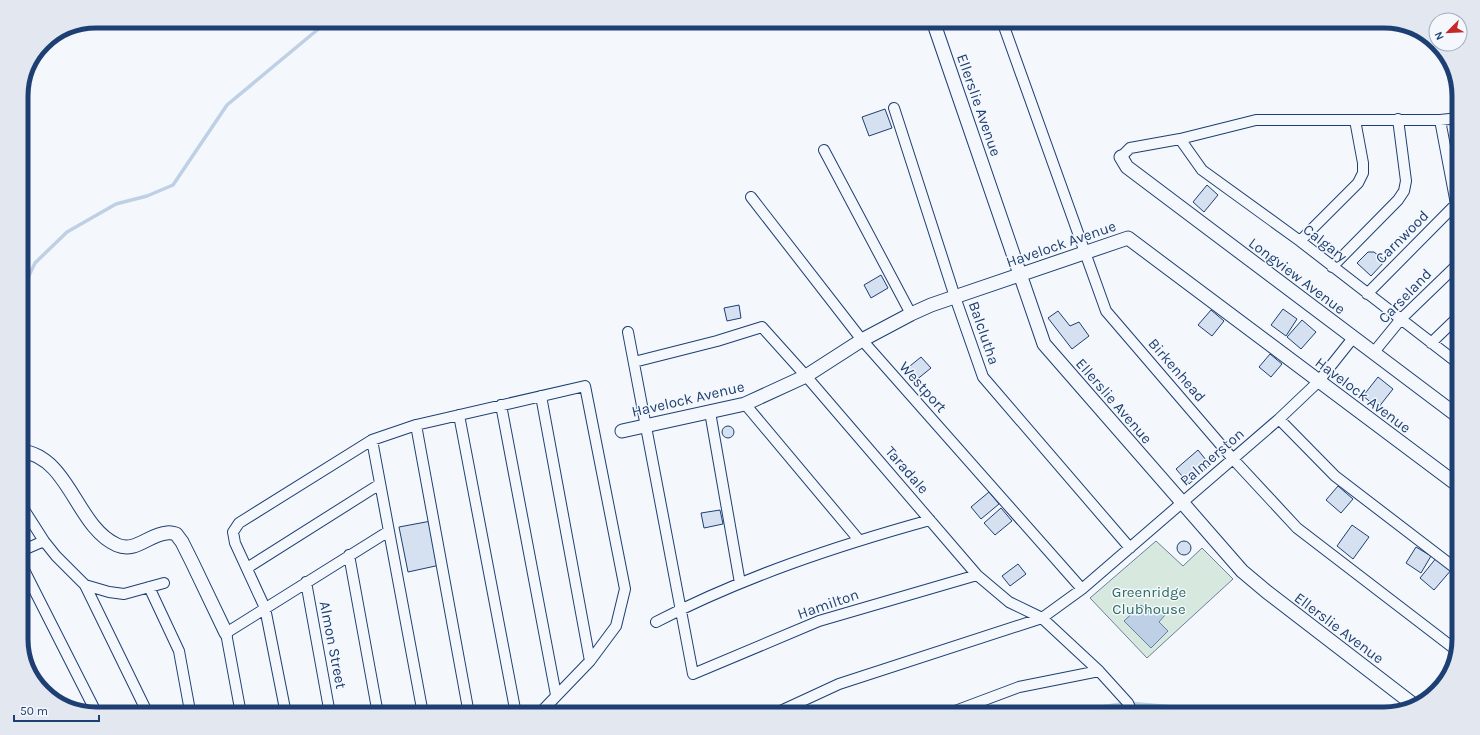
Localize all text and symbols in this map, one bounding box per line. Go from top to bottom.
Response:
north arrow [1428,12,1468,52]
text: N [1432,30,1447,42]
street label: Ellerslie Avenue [953,51,1005,159]
street label: Carnwood [1372,207,1432,267]
street label: Havelock Avenue [1004,217,1118,271]
street label: Calgary [1299,220,1351,266]
street label: Longview Avenue [1245,234,1349,318]
street label: Carseland [1375,265,1435,327]
street label: Balclutha [965,299,1003,367]
street label: Birkenhead [1145,335,1209,405]
street label: Havelock Avenue [1312,353,1414,437]
street label: Ellerslie Avenue [1072,355,1156,447]
street label: Westport [896,358,951,416]
street label: Havelock Avenue [630,377,746,421]
street label: Palmerston [1176,424,1248,490]
street label: Taradale [881,443,933,497]
park label: Greenridge Clubhouse [1112,583,1186,618]
street label: Hamilton [795,585,861,623]
street label: Ellerslie Avenue [1291,589,1387,667]
street label: Almon Street [316,600,350,691]
scale bar [14,697,99,723]
text: 50 m [20,704,48,718]

